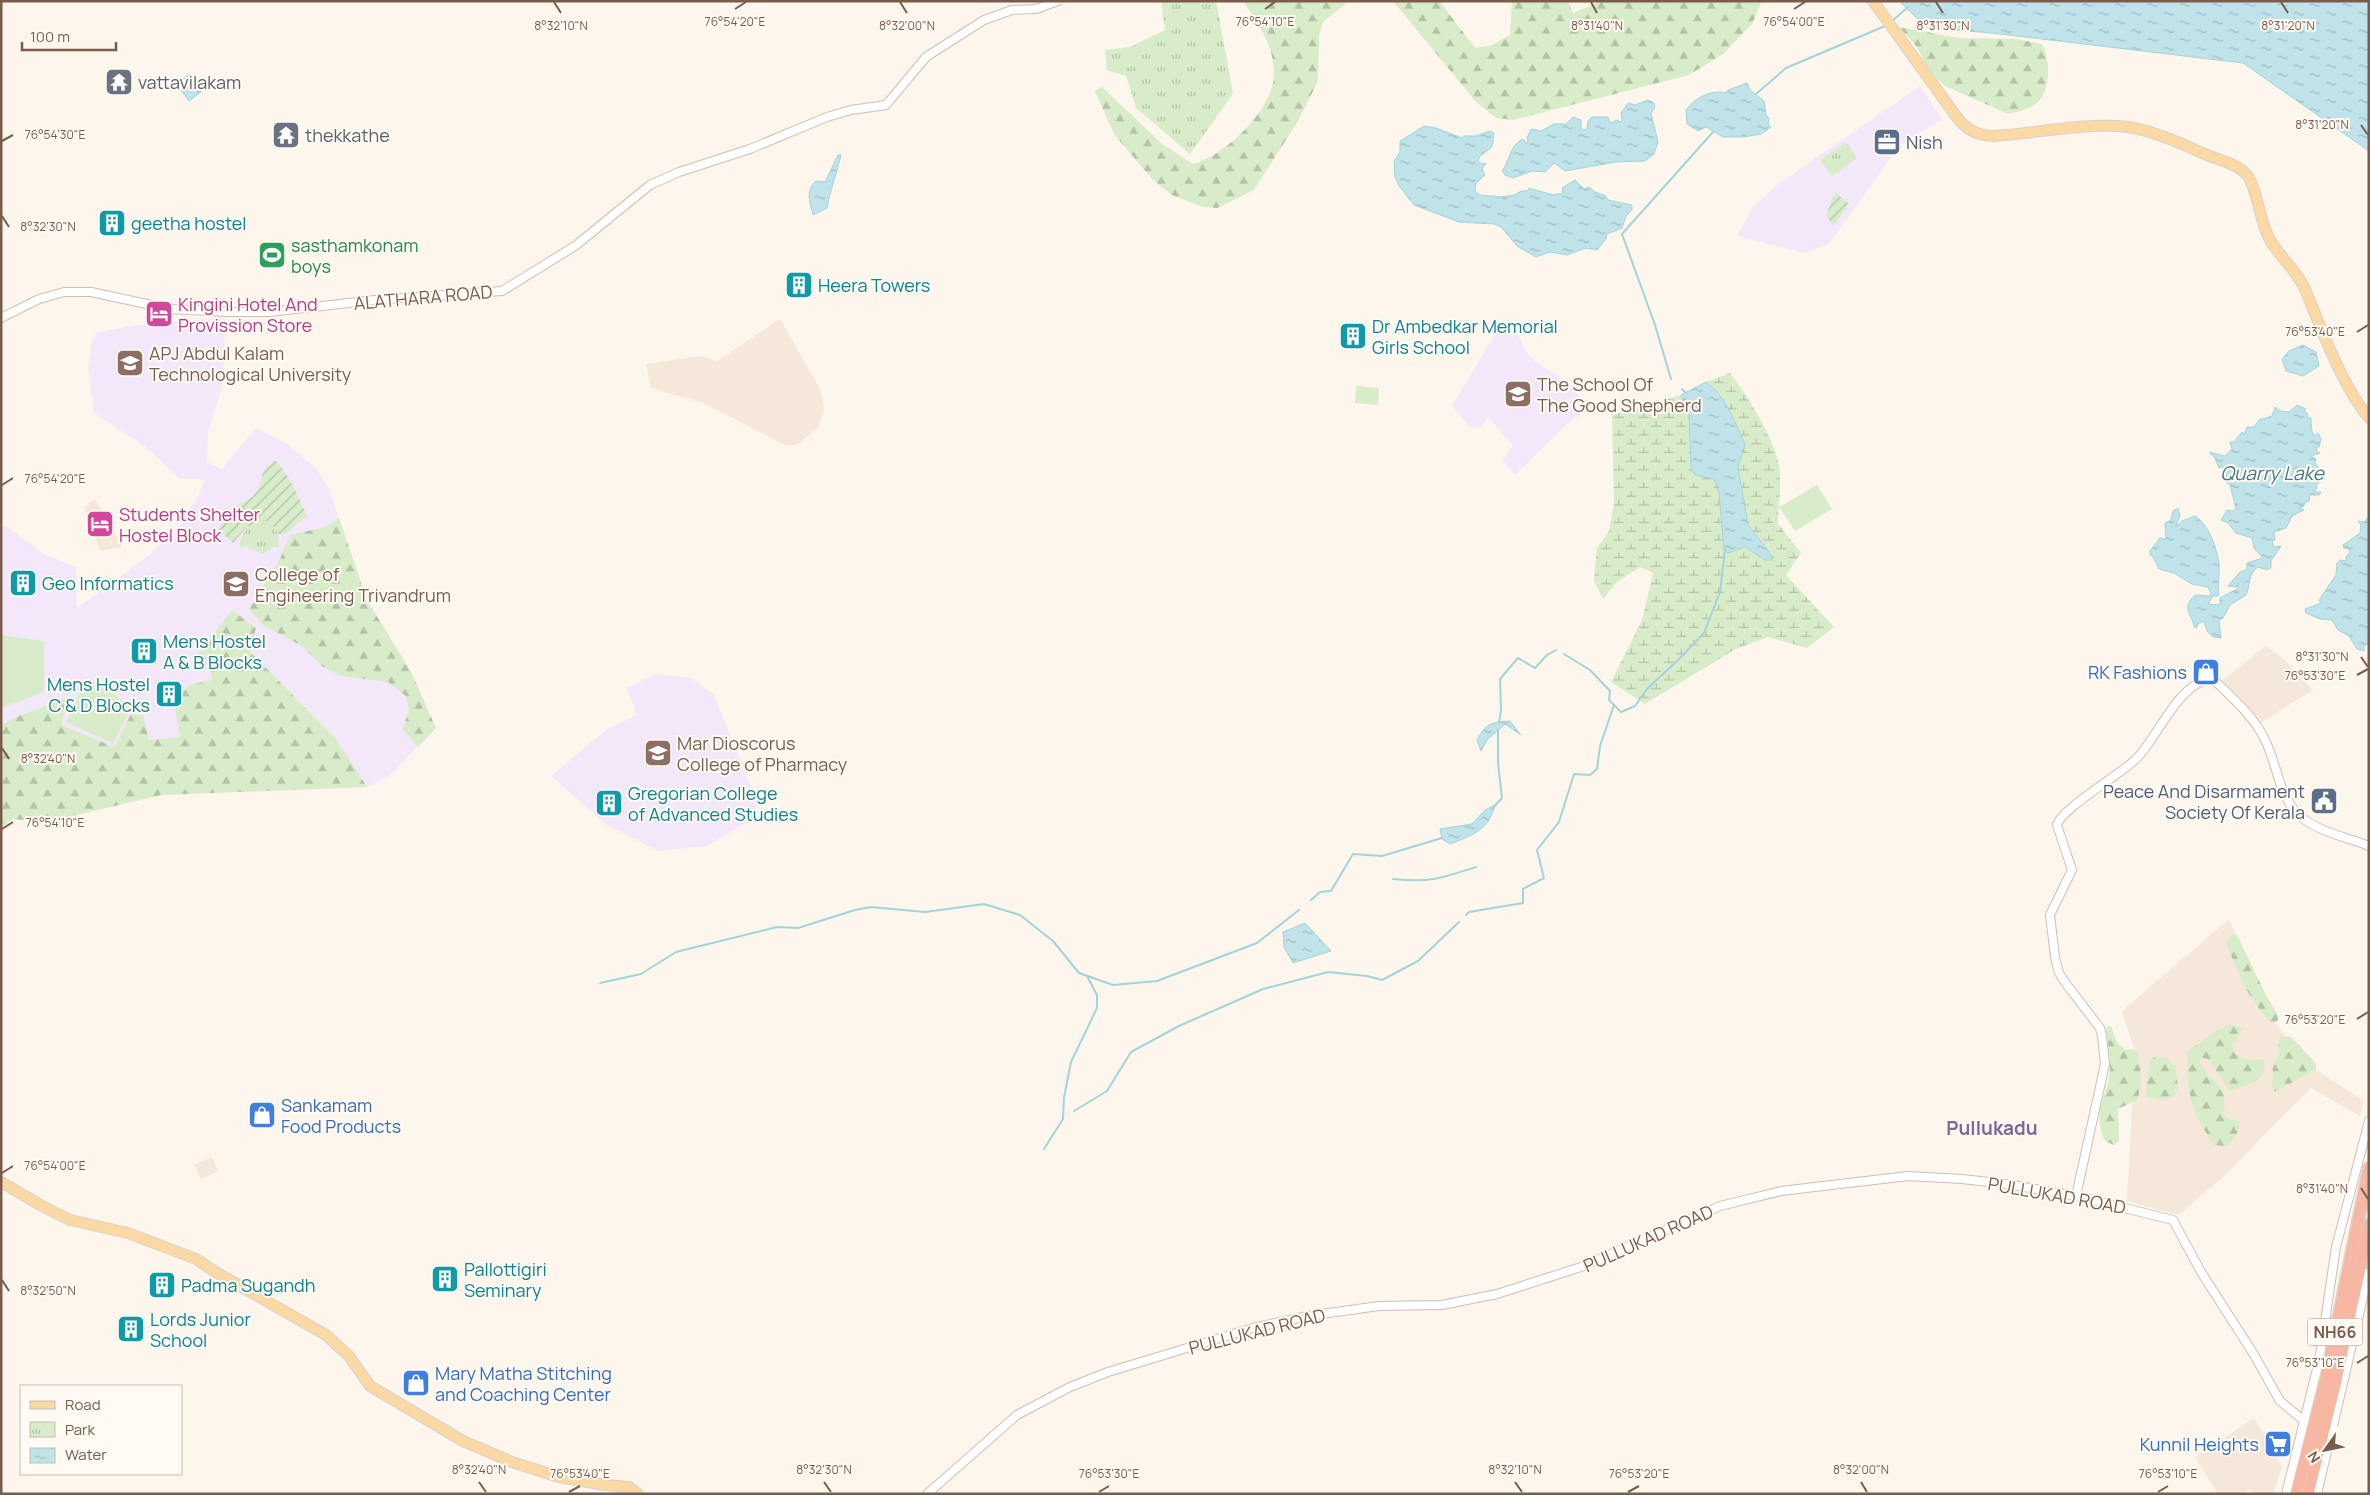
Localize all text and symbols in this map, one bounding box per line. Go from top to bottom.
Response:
text: 76°54'20"E [705,13,766,30]
text: 76°54'10"E [1236,13,1294,30]
text: 76°54'00"E [1763,13,1825,30]
text: 8°32'10"N [534,17,588,34]
text: 8°32'00"N [879,17,935,34]
text: 8°31'40"N [1571,17,1623,34]
text: 8°31'30"N [1916,17,1970,34]
text: 8°31'20"N [2261,17,2315,34]
scale bar [22,20,116,52]
text: 100 m [30,26,70,47]
temple icon: vattavilakam [104,67,134,97]
place label: vattavilakam [138,70,241,94]
text: 8°31'20"N [2295,116,2349,133]
temple icon: thekkathe [271,120,301,150]
place label: thekkathe [305,123,390,147]
text: 76°54'30"E [25,126,85,143]
office icon: Nish [1872,127,1902,157]
place label: Nish [1906,130,1943,154]
building icon: geetha hostel [97,208,127,238]
place label: geetha hostel [131,211,246,235]
text: 8°32'30"N [20,218,76,235]
place label: sasthamkonam boys [291,233,418,278]
sports icon: sasthamkonam boys [257,240,287,270]
building icon: Heera Towers [784,270,814,300]
place label: Heera Towers [818,273,930,297]
street label: ALATHARA ROAD [353,279,493,315]
place label: Kingini Hotel And Provission Store [178,292,318,337]
hotel icon: Kingini Hotel And Provission Store [144,299,174,329]
place label: Dr Ambedkar Memorial Girls School [1372,314,1558,359]
building icon: Dr Ambedkar Memorial Girls School [1338,321,1368,351]
text: 76°53'40"E [2285,323,2345,340]
place label: APJ Abdul Kalam Technological University [149,341,352,386]
school or university icon: APJ Abdul Kalam Technological University [115,348,145,378]
place label: The School Of The Good Shepherd [1537,372,1702,417]
school or university icon: The School Of The Good Shepherd [1503,379,1533,409]
water label: Quarry Lake [2220,460,2326,486]
text: 76°54'20"E [25,470,86,487]
place label: Students Shelter Hostel Block [119,502,261,547]
hotel icon: Students Shelter Hostel Block [85,509,115,539]
place label: College of Engineering Trivandrum [255,562,451,607]
building icon: Geo Informatics [8,568,38,598]
school or university icon: College of Engineering Trivandrum [221,569,251,599]
place label: Geo Informatics [42,571,174,595]
place label: Mens Hostel A & B Blocks [163,629,266,674]
building icon: Mens Hostel A & B Blocks [129,636,159,666]
text: 8°31'30"N [2295,648,2349,665]
shop icon: RK Fashions [2191,657,2221,687]
place label: RK Fashions [2088,660,2187,684]
text: 76°53'30"E [2285,667,2345,684]
place label: Mens Hostel C & D Blocks [47,672,150,717]
building icon: Mens Hostel C & D Blocks [154,679,184,709]
place label: Mar Dioscorus College of Pharmacy [677,731,848,776]
school or university icon: Mar Dioscorus College of Pharmacy [643,738,673,768]
text: 8°32'40"N [21,750,75,767]
place label: Peace And Disarmament Society Of Kerala [2103,779,2305,824]
place label: Gregorian College of Advanced Studies [628,781,798,826]
public building icon: Peace And Disarmament Society Of Kerala [2309,786,2339,816]
building icon: Gregorian College of Advanced Studies [594,788,624,818]
text: 76°54'10"E [26,814,84,831]
text: 76°53'20"E [2285,1011,2346,1028]
place label: Sankamam Food Products [281,1093,401,1138]
shop icon: Sankamam Food Products [247,1100,277,1130]
district label: Pullukadu [1946,1115,2038,1141]
text: 76°54'00"E [24,1157,86,1174]
street label: PULLUKAD ROAD [1986,1171,2128,1219]
text: 8°31'40"N [2296,1180,2348,1197]
street label: PULLUKAD ROAD [1579,1199,1717,1277]
place label: Pallottigiri Seminary [464,1257,547,1302]
building icon: Pallottigiri Seminary [430,1264,460,1294]
building icon: Padma Sugandh [147,1270,177,1300]
place label: Padma Sugandh [181,1273,315,1297]
text: 8°32'50"N [20,1282,76,1299]
street label: PULLUKAD ROAD [1186,1302,1328,1360]
place label: Lords Junior School [150,1307,251,1352]
building icon: Lords Junior School [116,1314,146,1344]
road number: NH66 [2308,1318,2362,1345]
text: 76°53'10"E [2286,1354,2344,1371]
place label: Mary Matha Stitching and Coaching Center [435,1361,612,1406]
shop icon: Mary Matha Stitching and Coaching Center [401,1368,431,1398]
legend [20,1385,182,1475]
text: Road [65,1394,101,1415]
text: Park [65,1419,95,1440]
north arrow [2300,1425,2350,1475]
supermarket icon: Kunnil Heights [2263,1429,2293,1459]
place label: Kunnil Heights [2140,1432,2259,1456]
text: Water [65,1444,107,1465]
text: N [2303,1448,2324,1467]
text: 8°32'40"N [452,1461,506,1478]
text: 8°32'30"N [796,1461,852,1478]
text: 8°32'10"N [1488,1461,1542,1478]
text: 8°32'00"N [1833,1461,1889,1478]
text: 76°53'40"E [550,1465,610,1482]
text: 76°53'30"E [1079,1465,1139,1482]
text: 76°53'20"E [1609,1465,1670,1482]
text: 76°53'10"E [2139,1465,2197,1482]

